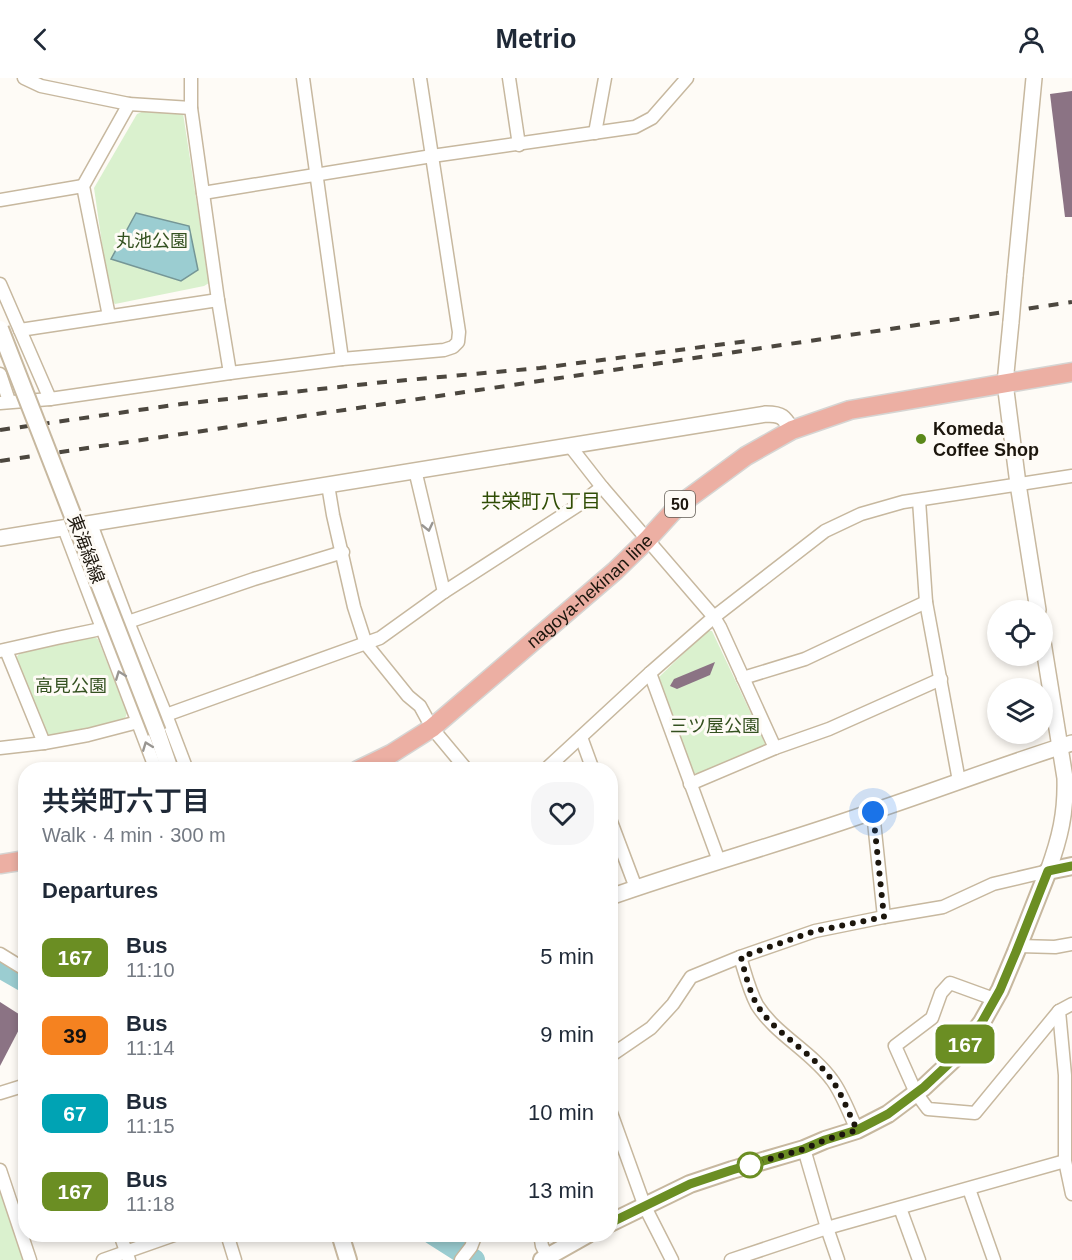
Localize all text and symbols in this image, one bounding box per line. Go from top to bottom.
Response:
icon: back [24,23,57,56]
icon: person [1015,23,1048,56]
text: Metrio [496,24,577,54]
park label: 丸池公園 [116,231,188,251]
place label: Komeda Coffee Shop [933,419,1039,460]
marker: Komeda Coffee Shop [914,432,928,446]
district label: 共栄町八丁目 [481,490,601,512]
road number: 50 [665,491,695,517]
street label: 東海緑線 [64,512,108,586]
one-way arrow [421,522,434,532]
street label: nagoya-hekinan line [523,530,657,652]
map controls [987,600,1053,744]
button: locate [987,600,1053,666]
one-way arrow [115,671,127,682]
park label: 高見公園 [35,676,107,696]
button: layers [987,678,1053,744]
park label: 三ツ屋公園 [670,716,760,736]
one-way arrow [141,741,154,752]
button: heart [531,782,594,845]
text: 共栄町六丁目 [42,786,210,817]
your location [858,797,888,827]
text: Walk · 4 min · 300 m [42,824,226,846]
text: Departures [42,878,158,903]
text: Bus [126,933,168,958]
text: 5 min [540,944,594,969]
text: 167 [57,946,93,969]
text: 11:10 [126,959,175,981]
text: Bus [126,1011,168,1036]
text: 9 min [540,1022,594,1047]
text: 39 [63,1024,87,1047]
line badge: 167 [930,1024,1000,1064]
text: 167 [947,1033,983,1056]
text: 11:14 [126,1037,175,1059]
text: Bus [126,1089,168,1114]
text: 10 min [528,1100,594,1125]
text: 67 [63,1102,87,1125]
text: 11:15 [126,1115,175,1137]
unlabelled marker [737,1152,763,1178]
text: Bus [126,1167,168,1192]
text: 13 min [528,1178,594,1203]
text: 167 [57,1180,93,1203]
text: 11:18 [126,1193,175,1215]

